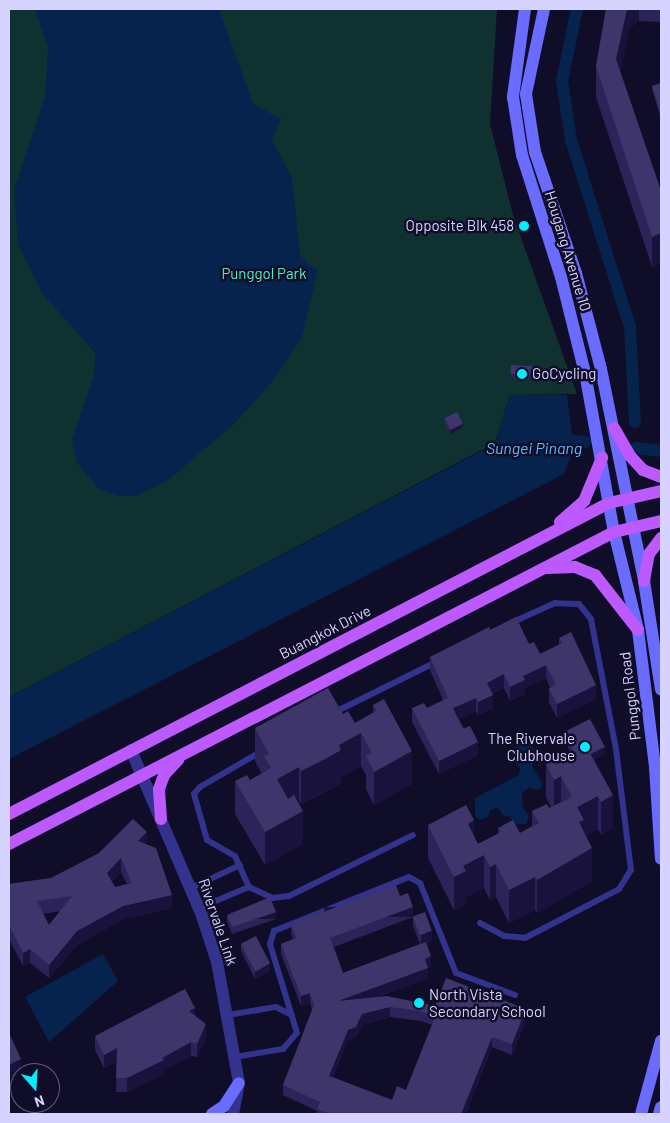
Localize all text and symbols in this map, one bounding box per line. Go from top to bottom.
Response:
street label: Hougang Avenue 10 [541,188,595,314]
place label: Opposite Blk 458 [406,217,514,235]
marker: Opposite Blk 458 [518,220,530,232]
park label: Punggol Park [221,265,307,283]
place label: GoCycling [532,365,596,383]
marker: GoCycling [516,368,528,380]
water label: Sungei Pinang [486,438,582,458]
street label: Buangkok Drive [276,601,374,663]
street label: Punggol Road [616,651,644,741]
place label: The Rivervale Clubhouse [488,729,575,764]
marker: The Rivervale Clubhouse [579,741,591,753]
street label: Rivervale Link [195,876,241,968]
place label: North Vista Secondary School [429,985,546,1020]
marker: North Vista Secondary School [413,997,425,1009]
north arrow [10,1063,60,1113]
text: N [33,1092,47,1111]

